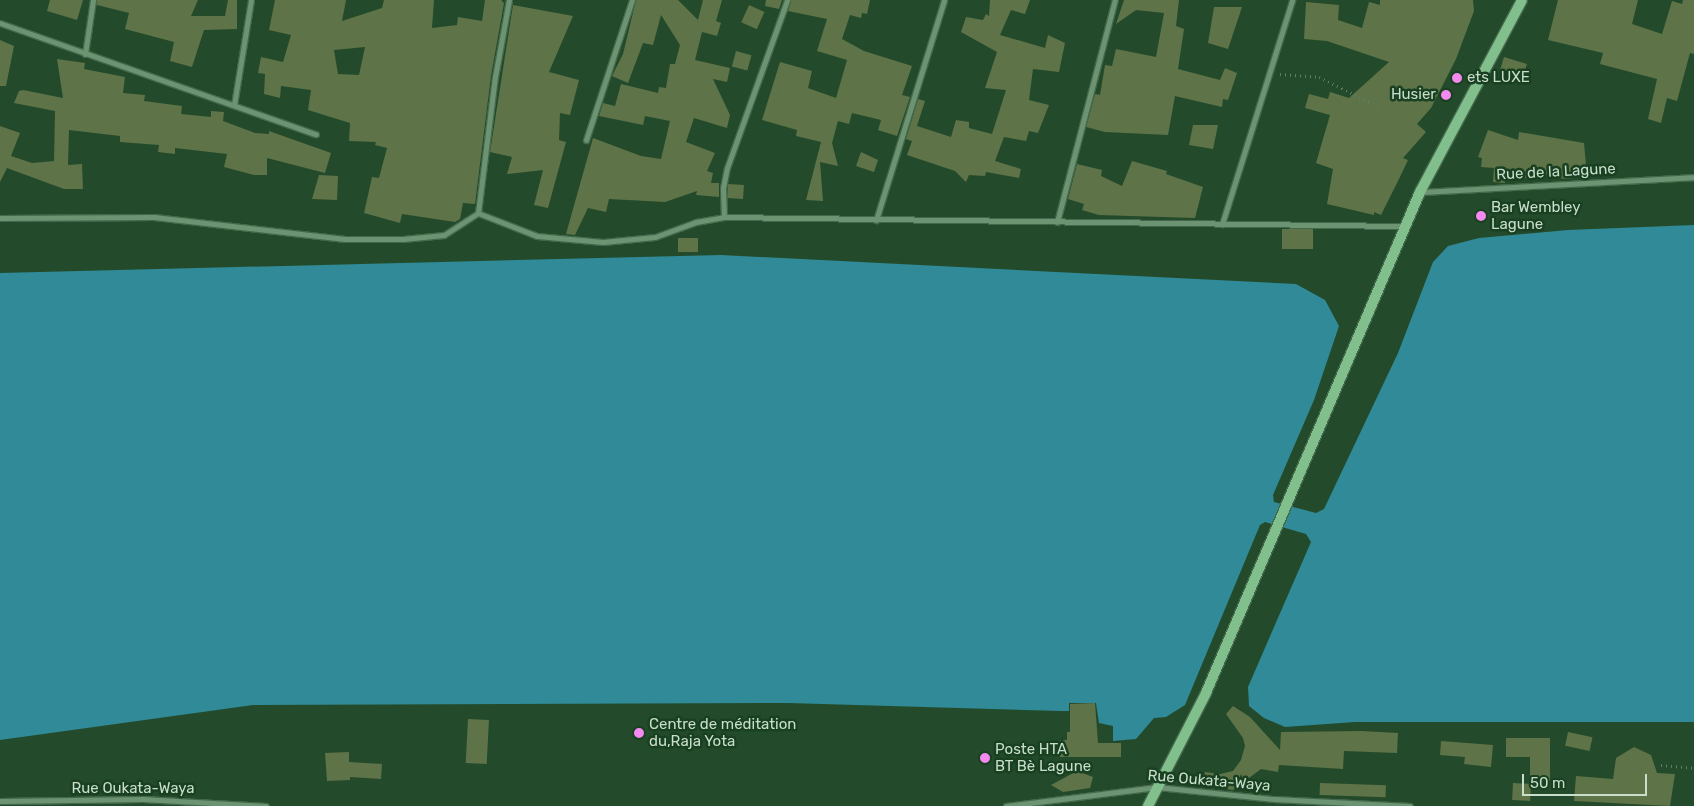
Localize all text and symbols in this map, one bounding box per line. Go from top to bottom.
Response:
place label: ets LUXE [1467,69,1530,87]
marker: ets LUXE [1451,72,1463,84]
place label: Husier [1391,86,1436,104]
marker: Husier [1440,89,1452,101]
street label: Rue de la Lagune [1496,160,1616,184]
place label: Bar Wembley Lagune [1491,198,1581,233]
marker: Bar Wembley Lagune [1475,210,1487,222]
place label: Centre de méditation du,Raja Yota [649,715,796,750]
marker: Centre de méditation du,Raja Yota [633,727,645,739]
place label: Poste HTA BT Bè Lagune [995,740,1092,775]
marker: Poste HTA BT Bè Lagune [979,752,991,764]
scale bar [1524,764,1649,796]
street label: Rue Oukata-Waya [1147,767,1271,795]
text: 50 m [1530,774,1565,792]
street label: Rue Oukata-Waya [71,780,195,798]

